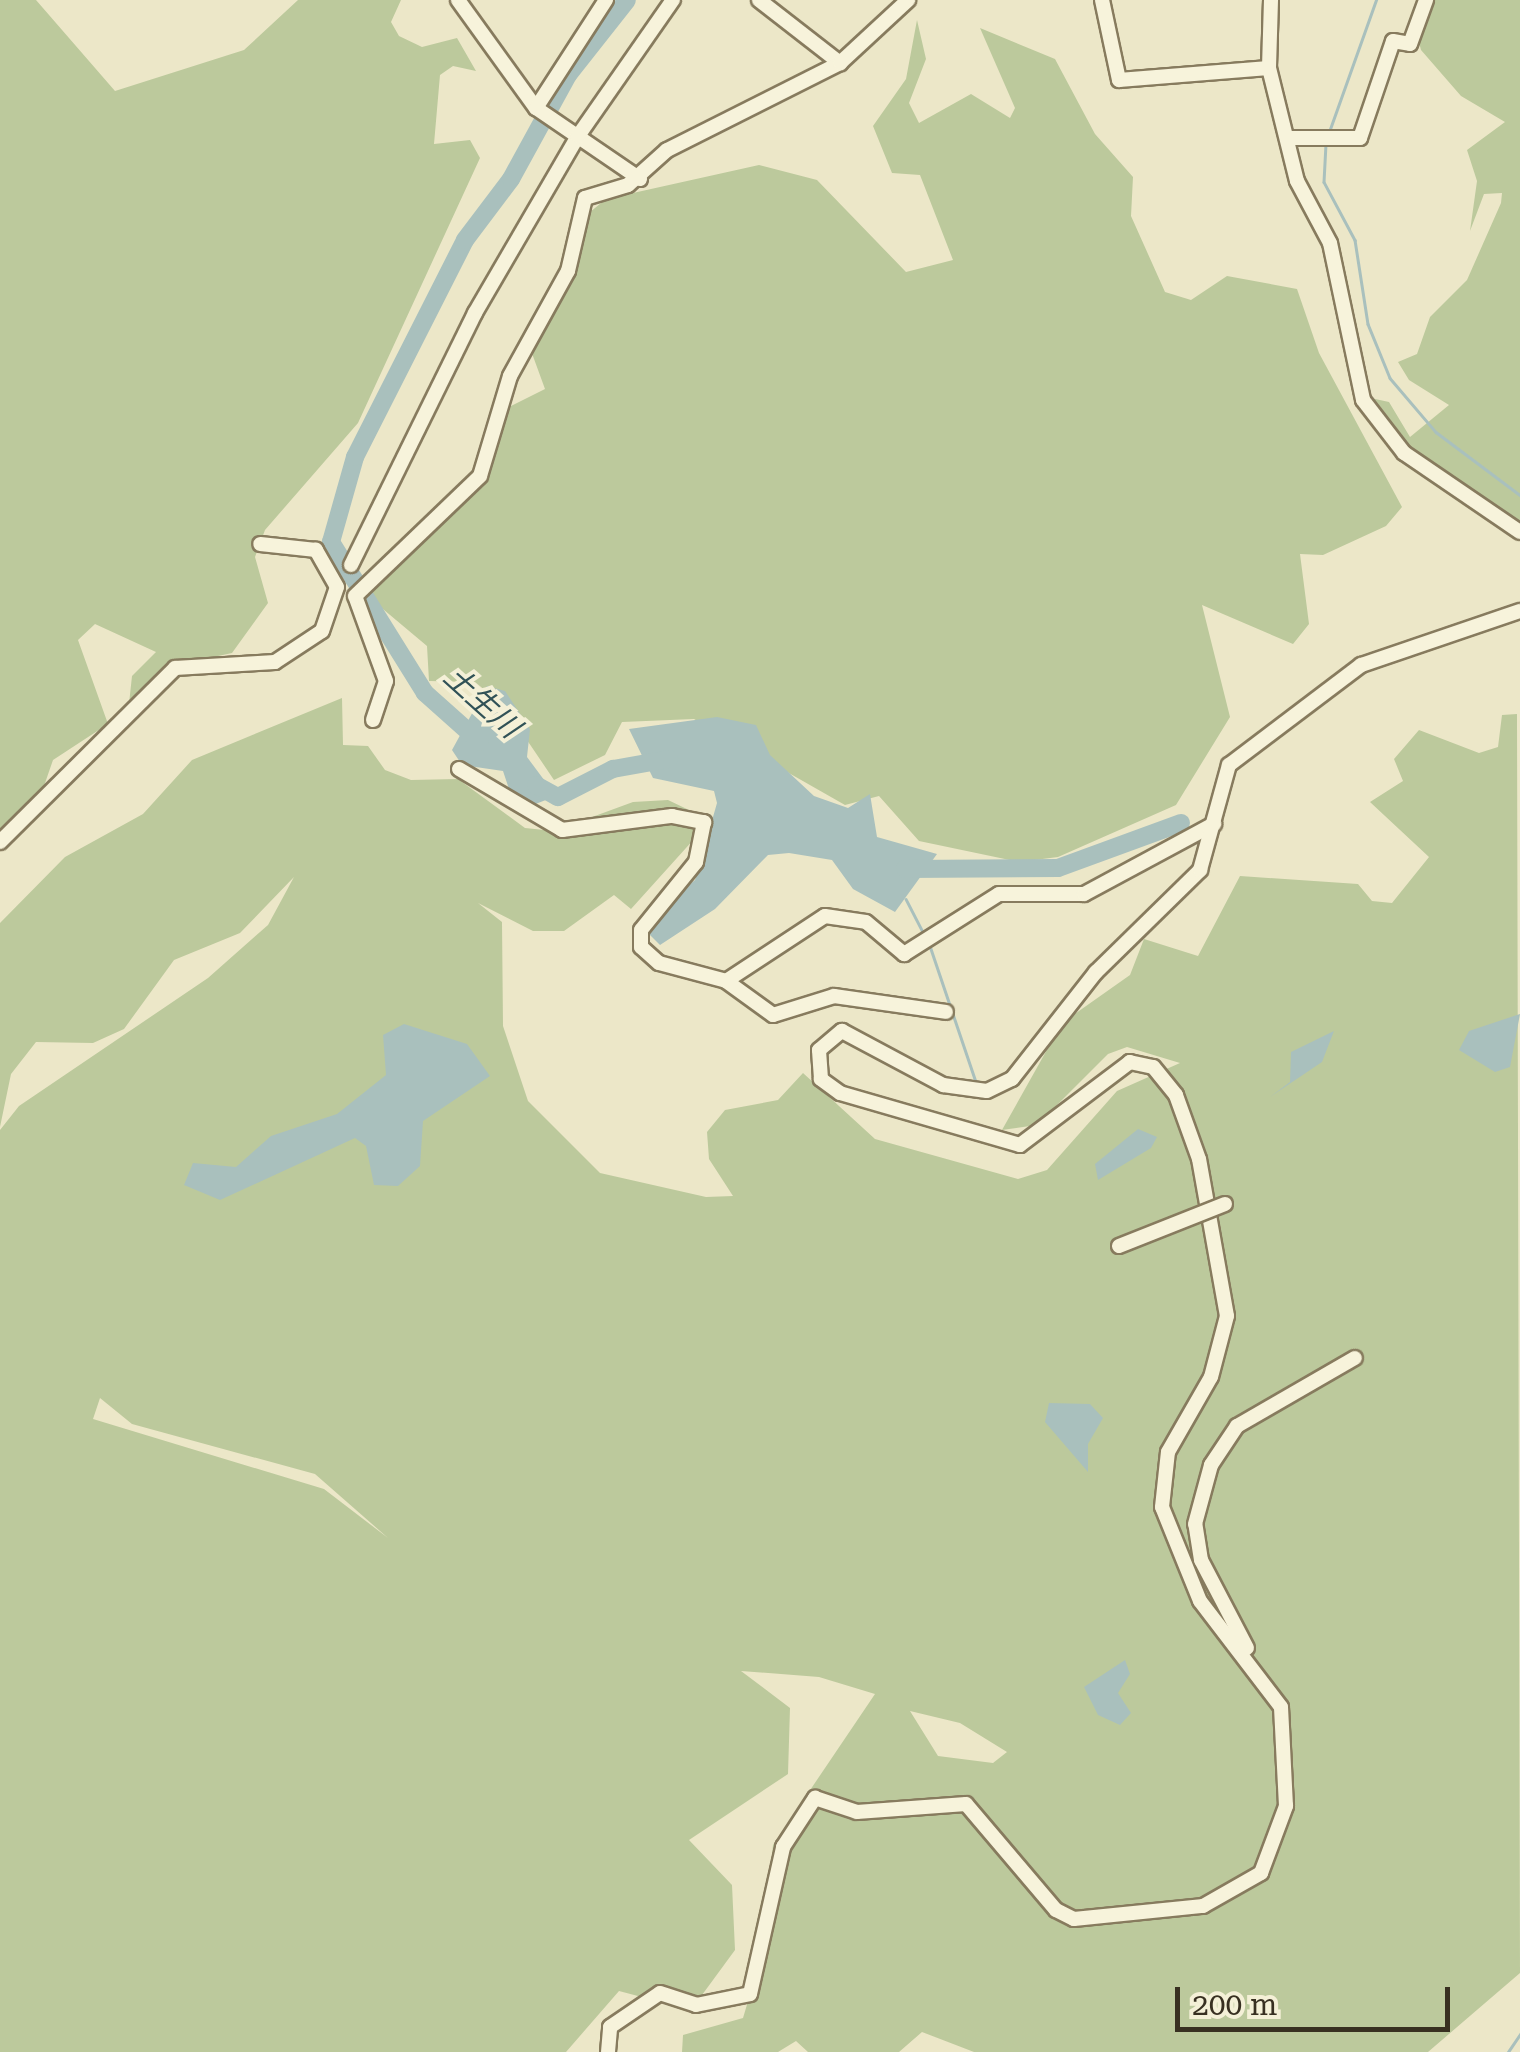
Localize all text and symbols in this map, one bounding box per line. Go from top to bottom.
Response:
water label: 土生川 [437,659,527,745]
scale bar [1180,1967,1455,2029]
text: 200 m [1192,1987,1277,2022]

